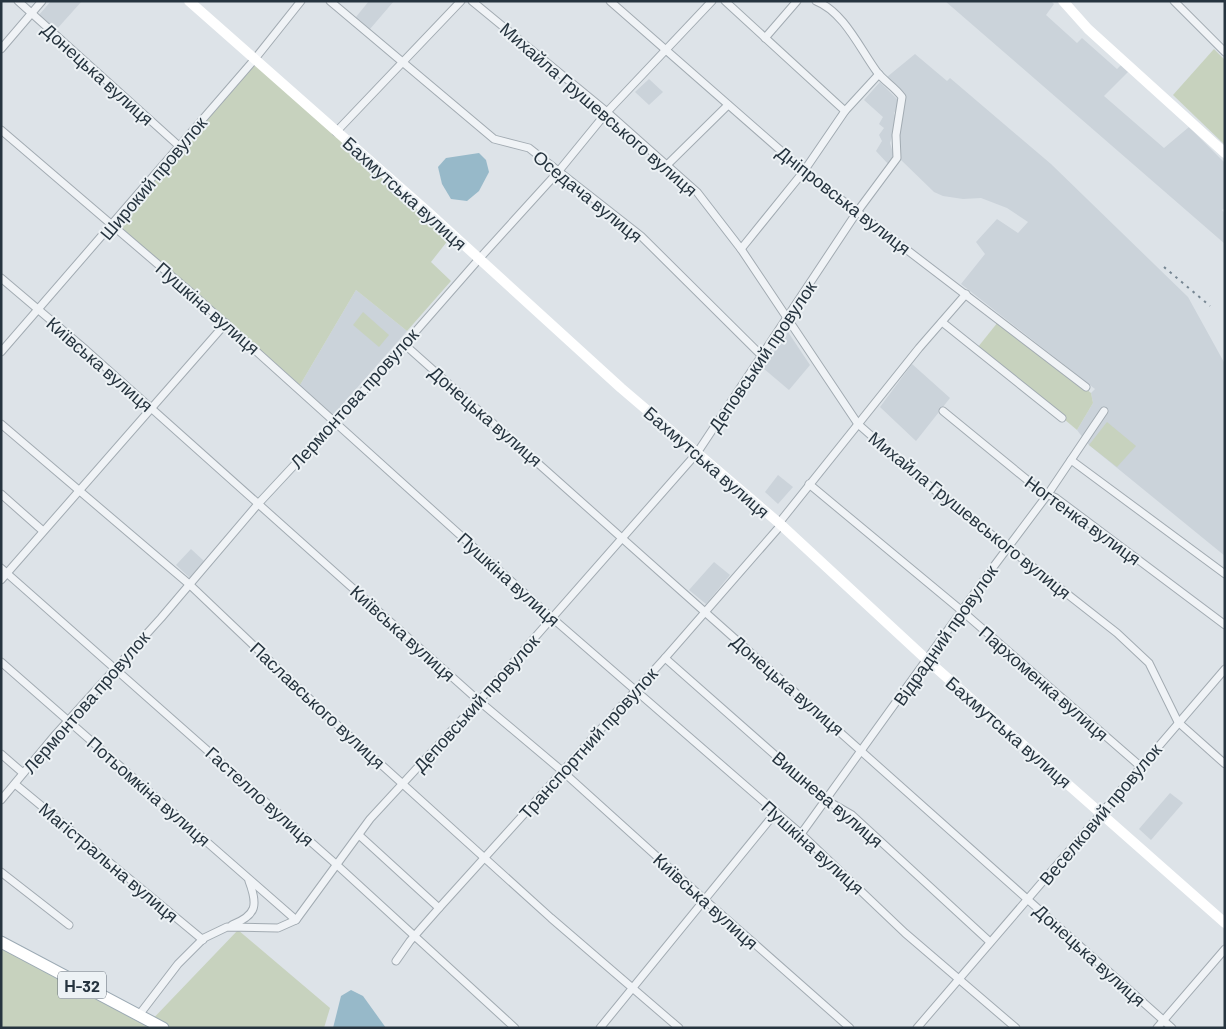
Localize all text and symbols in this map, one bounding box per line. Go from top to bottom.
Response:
street label: Михайла Грушевського вулиця [496,17,702,201]
street label: Донецька вулиця [38,18,158,130]
street label: Широкий провулок [95,112,211,244]
street label: Бахмутська вулиця [339,132,471,254]
street label: Дніпровська вулиця [773,141,915,259]
street label: Оседача вулиця [529,145,647,247]
street label: Пушкіна вулиця [152,257,264,359]
street label: Деповський провулок [703,276,821,436]
street label: Київська вулиця [42,312,158,416]
street label: Лермонтова провулок [285,323,423,473]
street label: Донецька вулиця [425,361,547,471]
street label: Бахмутська вулиця [640,402,774,522]
street label: Михайла Грушевського вулиця [864,427,1076,603]
street label: Ногтенка вулиця [1021,471,1145,569]
street label: Пушкіна вулиця [453,527,565,631]
street label: Відрадний провулок [888,560,1002,710]
street label: Київська вулиця [346,580,460,686]
street label: Пархоменка вулиця [975,621,1113,745]
street label: Лермонтова провулок [18,626,154,778]
street label: Деповський провулок [408,630,544,776]
street label: Донецька вулиця [727,630,849,740]
street label: Паславського вулиця [246,637,390,773]
street label: Транспортний провулок [514,663,662,823]
street label: Бахмутська вулиця [942,672,1076,792]
street label: Потьомкіна вулиця [83,731,215,851]
street label: Веселковий провулок [1034,738,1166,889]
street label: Гастелло вулиця [201,742,319,850]
street label: Вишнева вулиця [768,746,888,852]
street label: Пушкіна вулиця [757,795,869,899]
street label: Магістральна вулиця [35,797,183,927]
street label: Київська вулиця [649,848,763,954]
street label: Донецька вулиця [1030,899,1150,1011]
road number: Н-32 [58,972,106,998]

